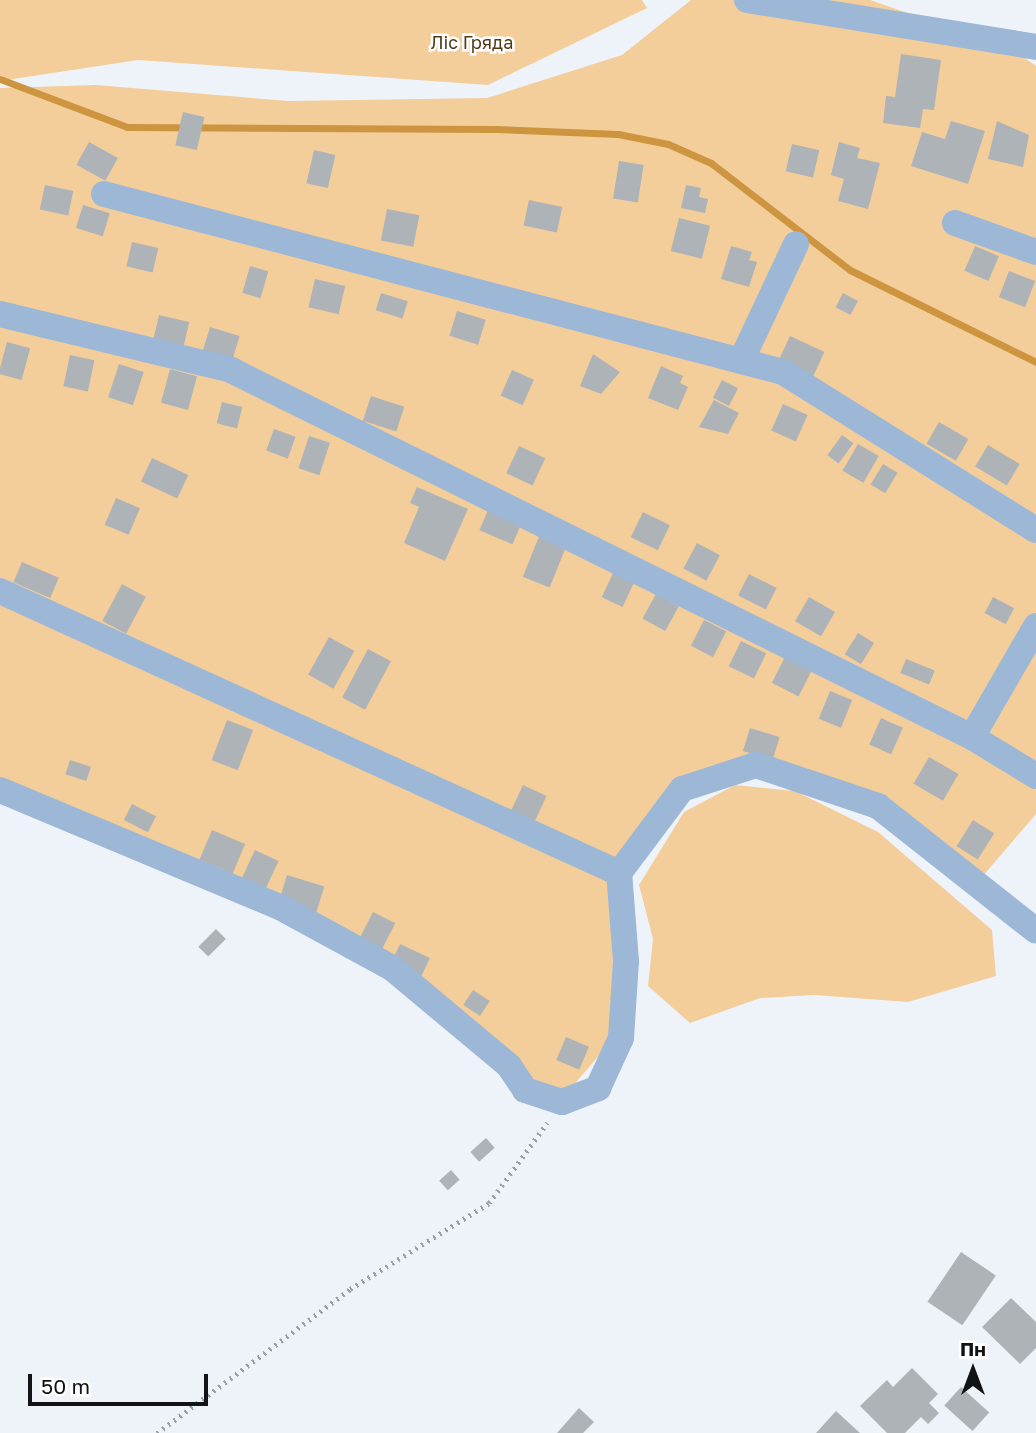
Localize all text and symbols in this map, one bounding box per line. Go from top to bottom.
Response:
park label: Ліс Гряда [431,31,513,53]
north arrow [938,1335,1008,1405]
text: Пн [960,1337,986,1360]
scale bar [32,1360,212,1404]
text: 50 m [41,1373,90,1399]

